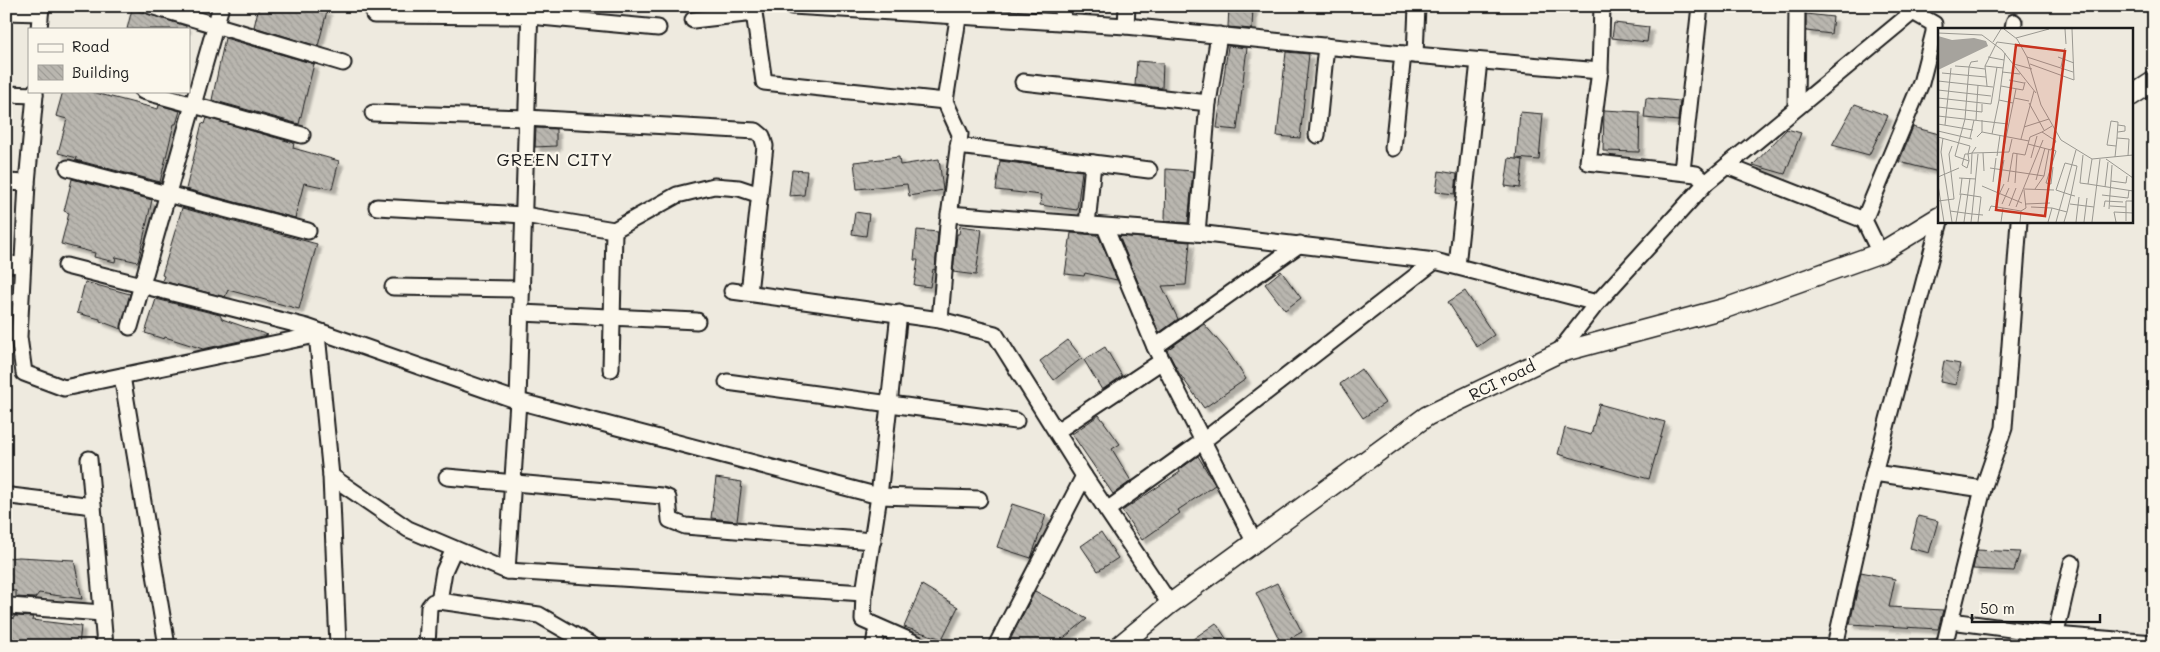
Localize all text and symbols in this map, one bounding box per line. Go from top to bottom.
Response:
legend [28,28,190,92]
inset map [1938,28,2132,222]
text: Road [72,36,109,56]
text: Building [72,62,129,82]
district label: GREEN CITY [496,147,614,171]
street label: RCI road [1465,354,1538,405]
scale bar [1972,592,2100,624]
text: 50 m [1980,598,2015,618]

